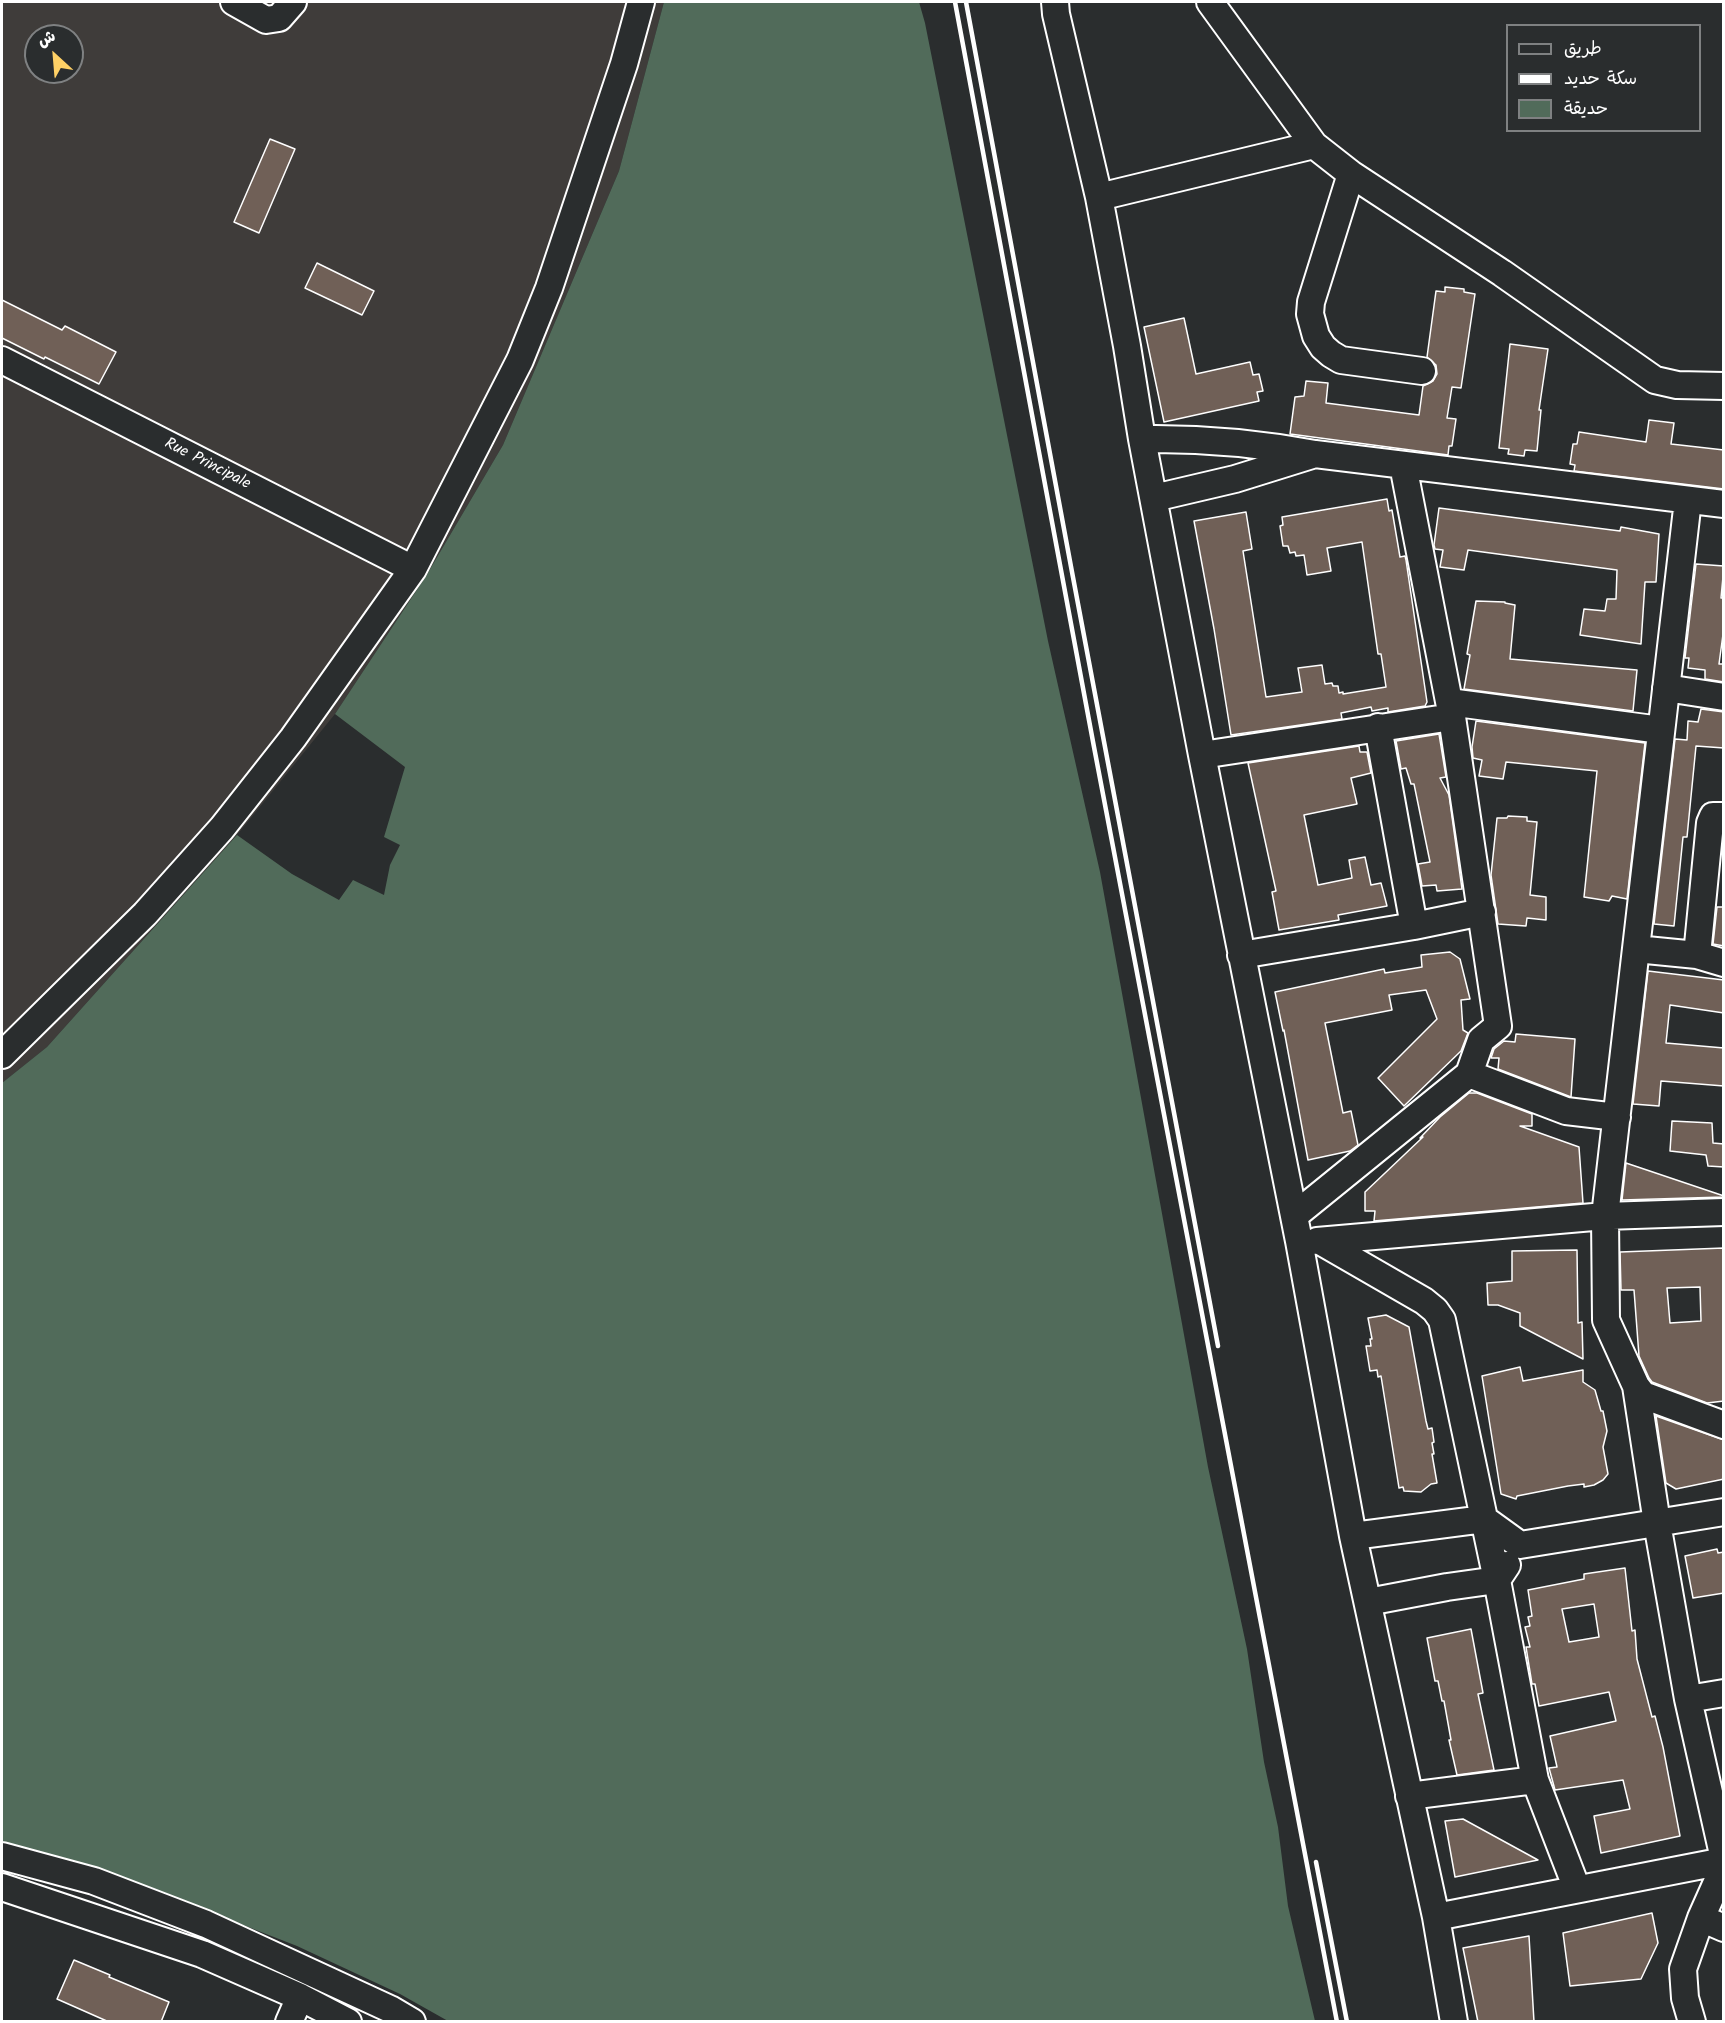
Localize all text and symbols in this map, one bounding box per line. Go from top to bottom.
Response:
north arrow [24,24,84,84]
text: ش [33,24,60,54]
legend [1506,24,1701,132]
text: طريق [1564,35,1602,64]
text: سكة حديد [1564,65,1637,94]
text: حديقة [1564,95,1608,124]
street label: Rue Principale [161,435,253,495]

